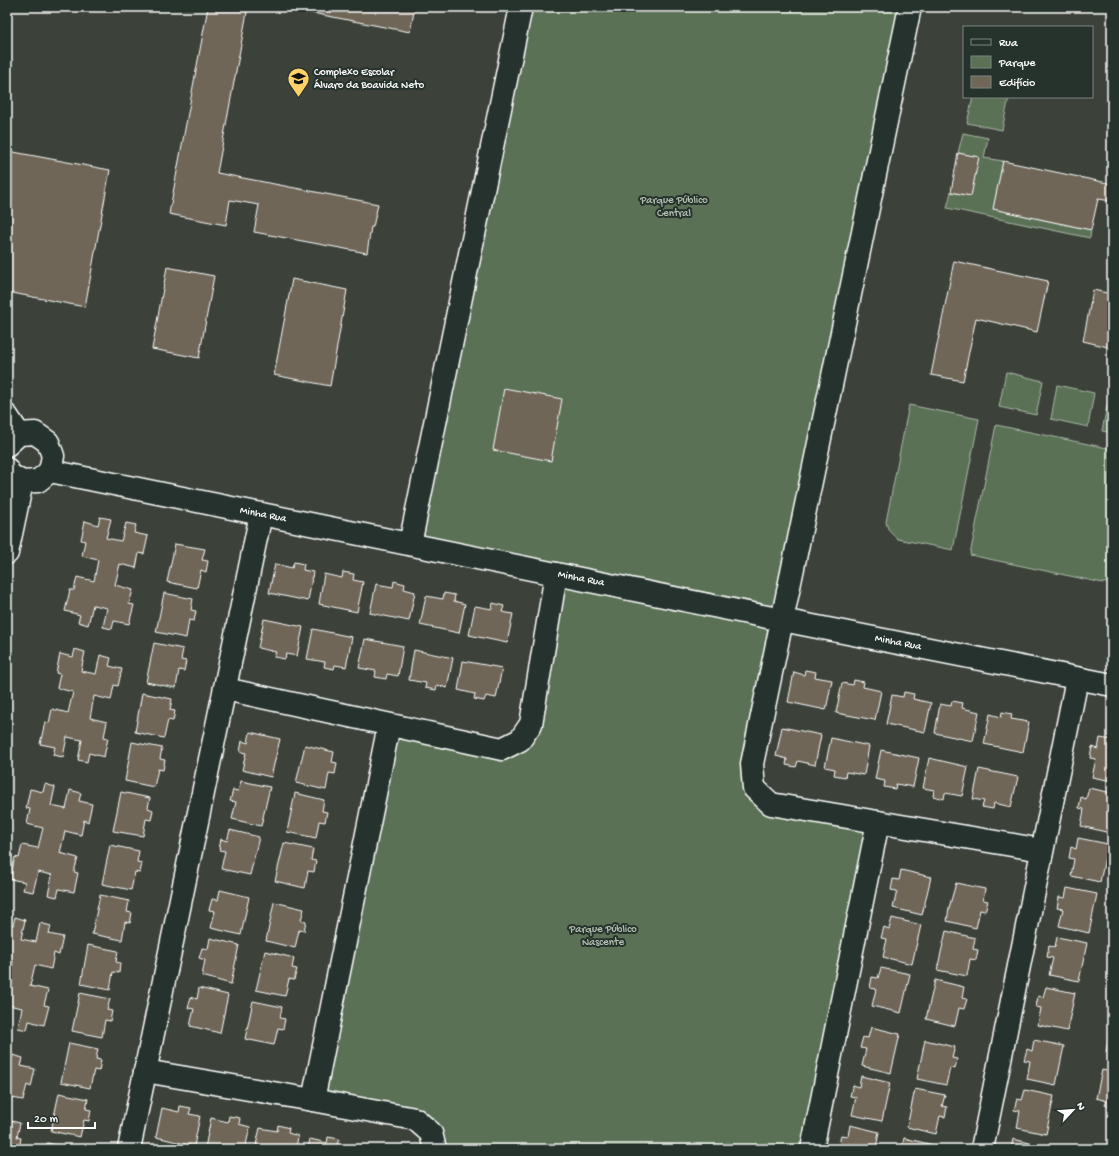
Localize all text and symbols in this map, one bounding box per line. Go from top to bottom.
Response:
legend [963,26,1093,98]
text: Rua [999,37,1018,51]
text: Parque [998,57,1036,71]
school or university icon: Complexo Escolar Álvaro da Boavida Neto [285,66,311,99]
place label: Complexo Escolar Álvaro da Boavida Neto [314,67,424,92]
text: Edifício [999,77,1035,91]
park label: Parque Público Central [639,195,708,220]
street label: Minha Rua [239,505,288,526]
street label: Minha Rua [557,569,606,590]
street label: Minha Rua [874,633,923,654]
park label: Parque Público Nascente [568,924,637,949]
north arrow [1053,1090,1093,1130]
text: N [1073,1101,1087,1112]
scale bar [28,1104,95,1130]
text: 20 m [34,1113,59,1127]

